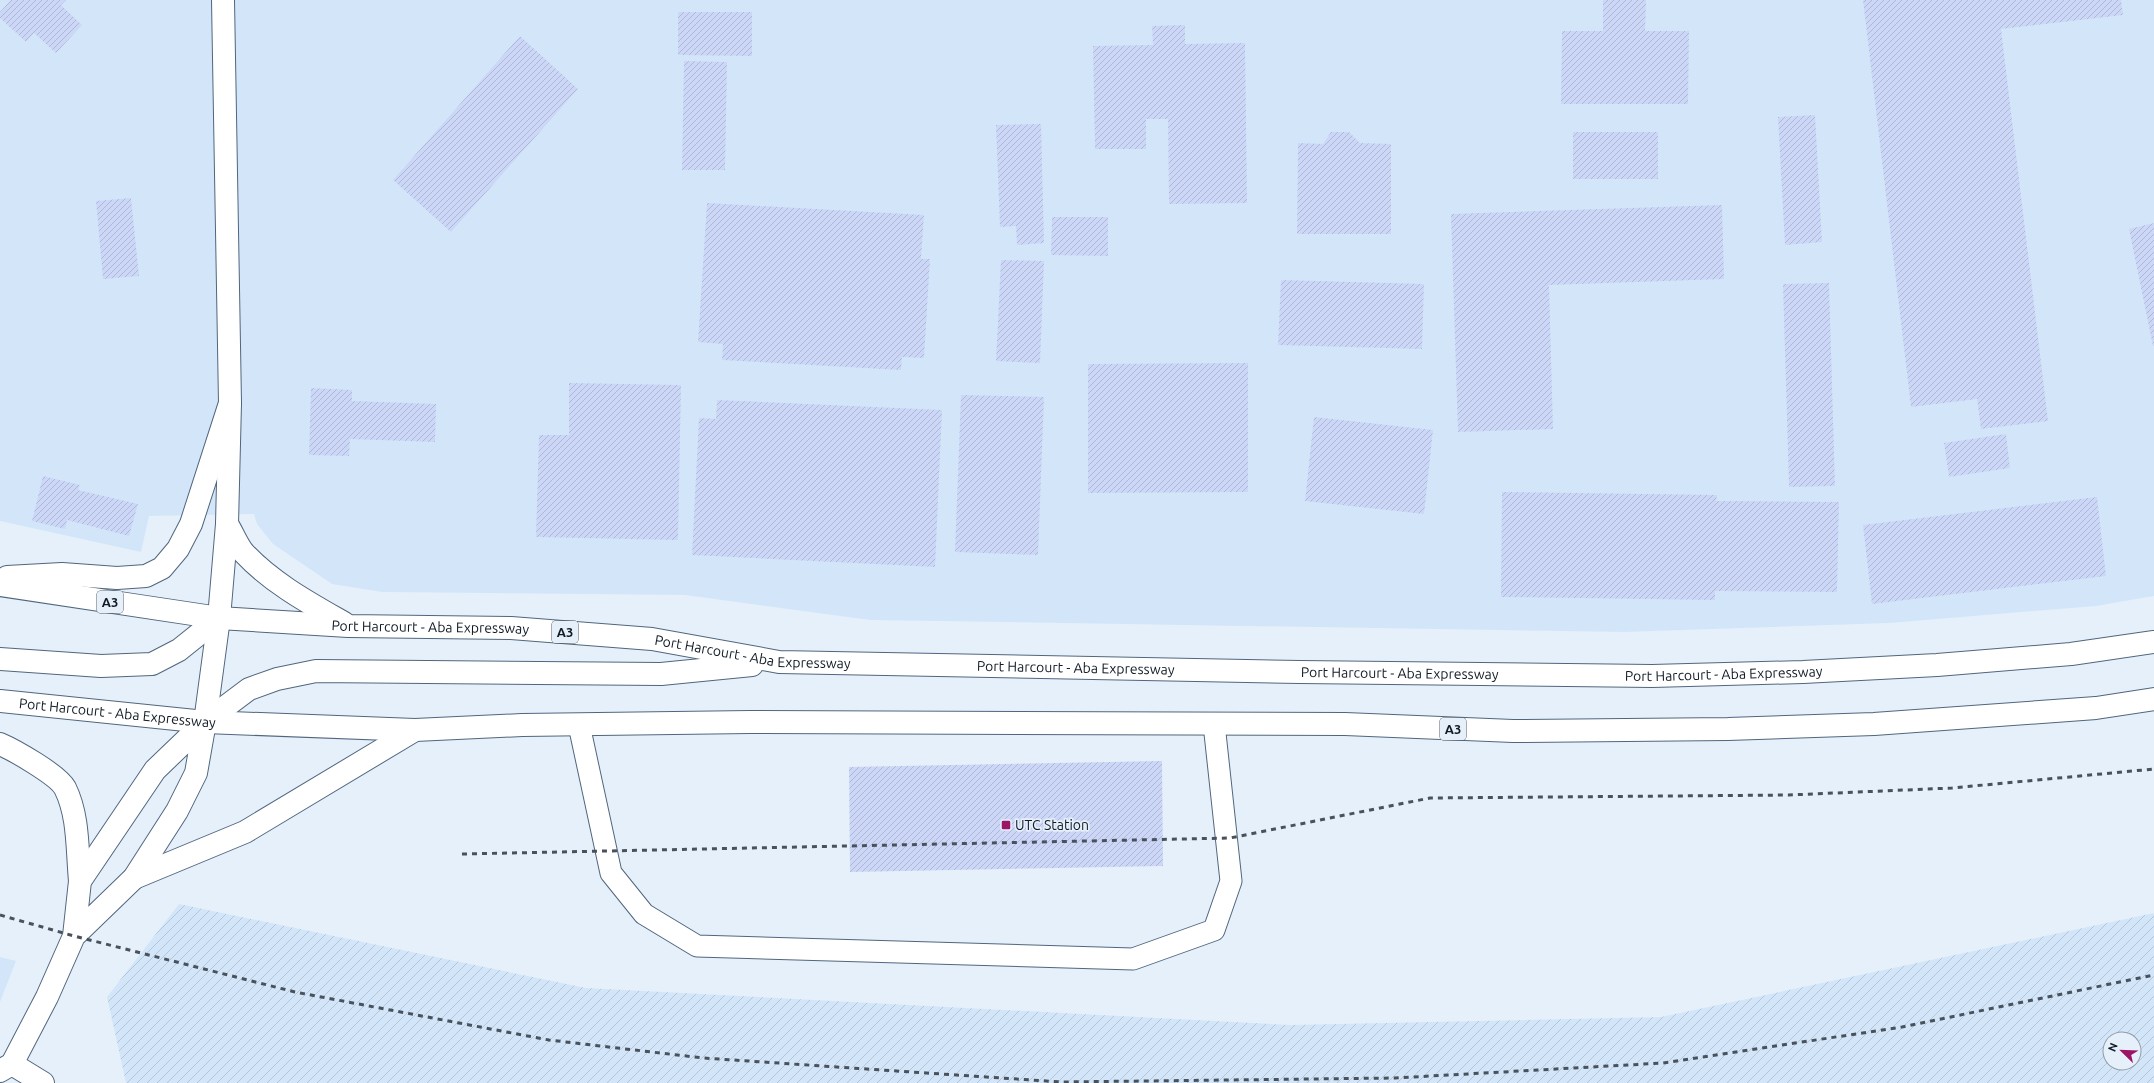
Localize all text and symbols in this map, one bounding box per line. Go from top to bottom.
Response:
road number: A3 [97,591,123,613]
street label: Port Harcourt - Aba Expressway [331,617,530,637]
road number: A3 [552,621,578,643]
street label: Port Harcourt - Aba Expressway [654,632,851,671]
street label: Port Harcourt - Aba Expressway [977,658,1175,678]
street label: Port Harcourt - Aba Expressway [1625,663,1823,684]
street label: Port Harcourt - Aba Expressway [1301,664,1499,682]
street label: Port Harcourt - Aba Expressway [18,695,216,730]
road number: A3 [1440,718,1466,740]
place label: UTC Station [1015,817,1089,833]
marker: UTC Station [1000,819,1012,831]
north arrow [2102,1031,2142,1071]
text: N [2106,1041,2120,1053]

